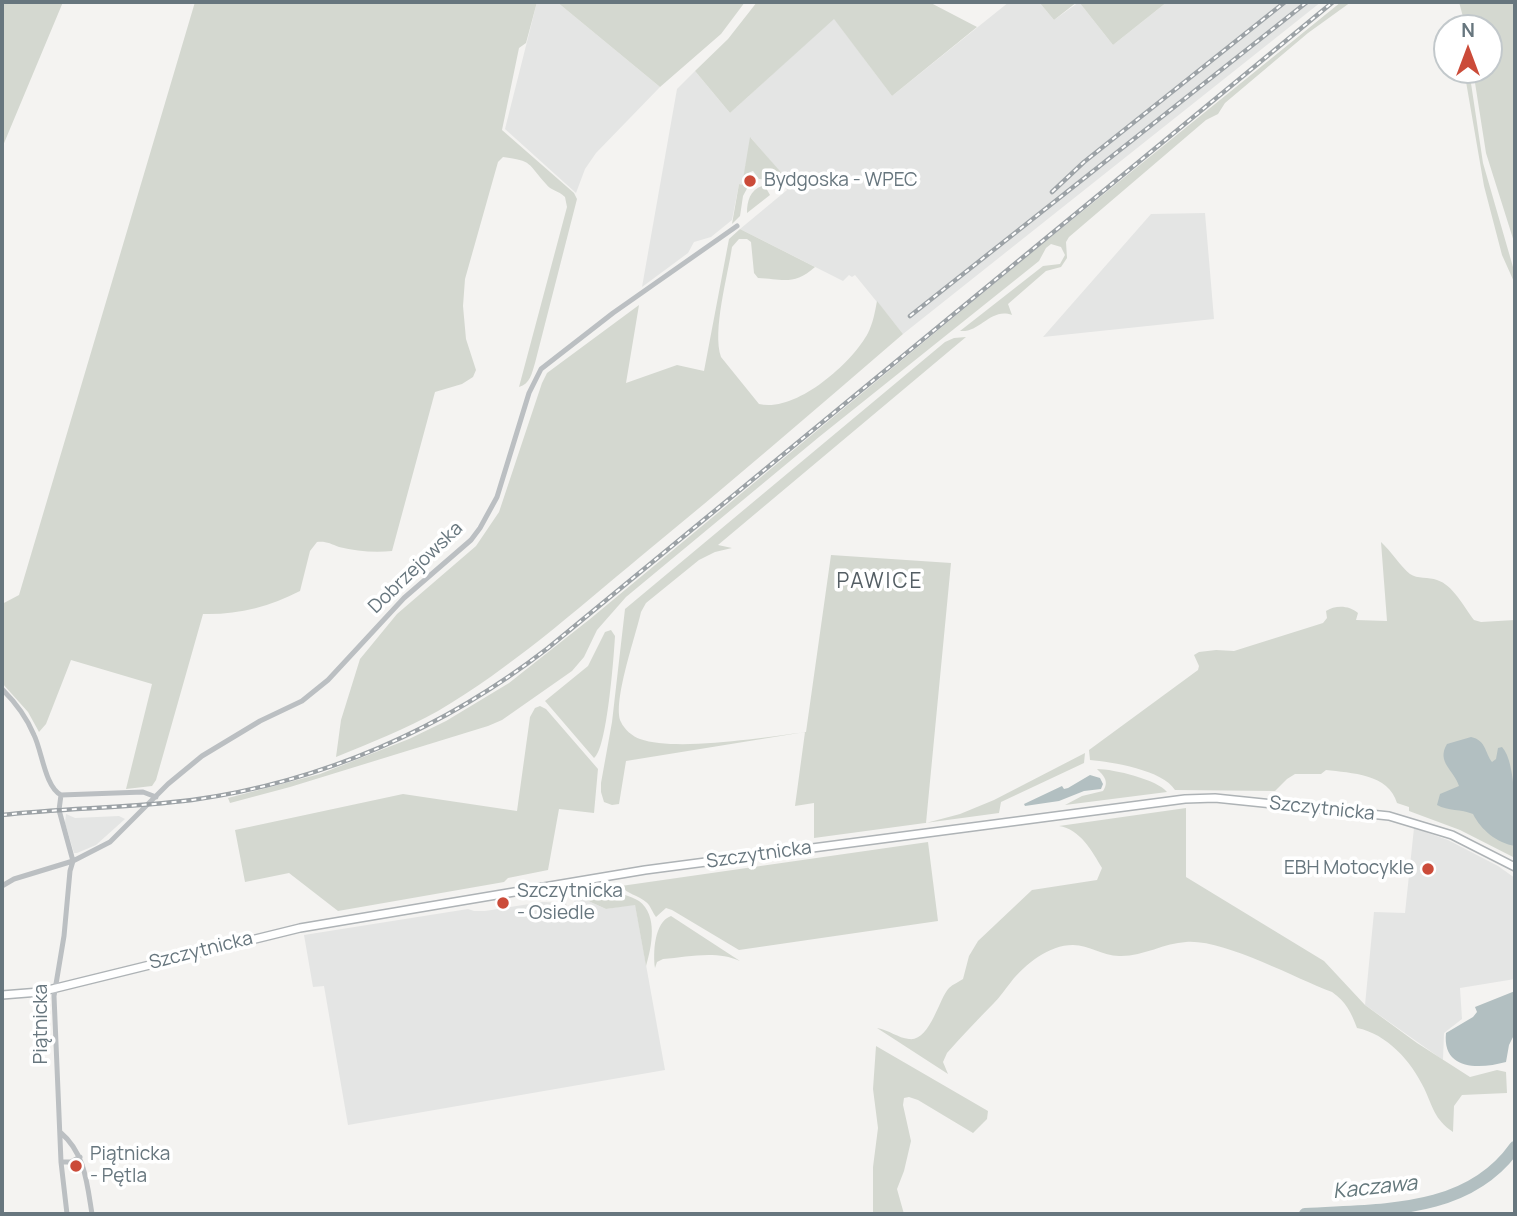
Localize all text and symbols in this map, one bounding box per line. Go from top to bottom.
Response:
north arrow [1433,14,1503,84]
text: N [1461,17,1475,43]
place label: Bydgoska - WPEC [764,170,918,192]
marker: Bydgoska - WPEC [742,173,758,189]
street label: Dobrzejowska [364,517,468,619]
district label: PAWICE [837,569,923,595]
street label: Szczytnicka [1268,792,1376,826]
street label: Szczytnicka [705,836,813,874]
place label: EBH Motocykle [1284,858,1414,880]
marker: EBH Motocykle [1420,861,1436,877]
place label: Szczytnicka - Osiedle [517,881,623,925]
marker: Szczytnicka - Osiedle [495,895,511,911]
street label: Szczytnicka [147,927,255,975]
street label: Piątnicka [31,984,53,1064]
place label: Piątnicka - Pętla [90,1144,170,1188]
marker: Piątnicka - Pętla [68,1158,84,1174]
water label: Kaczawa [1332,1171,1418,1205]

